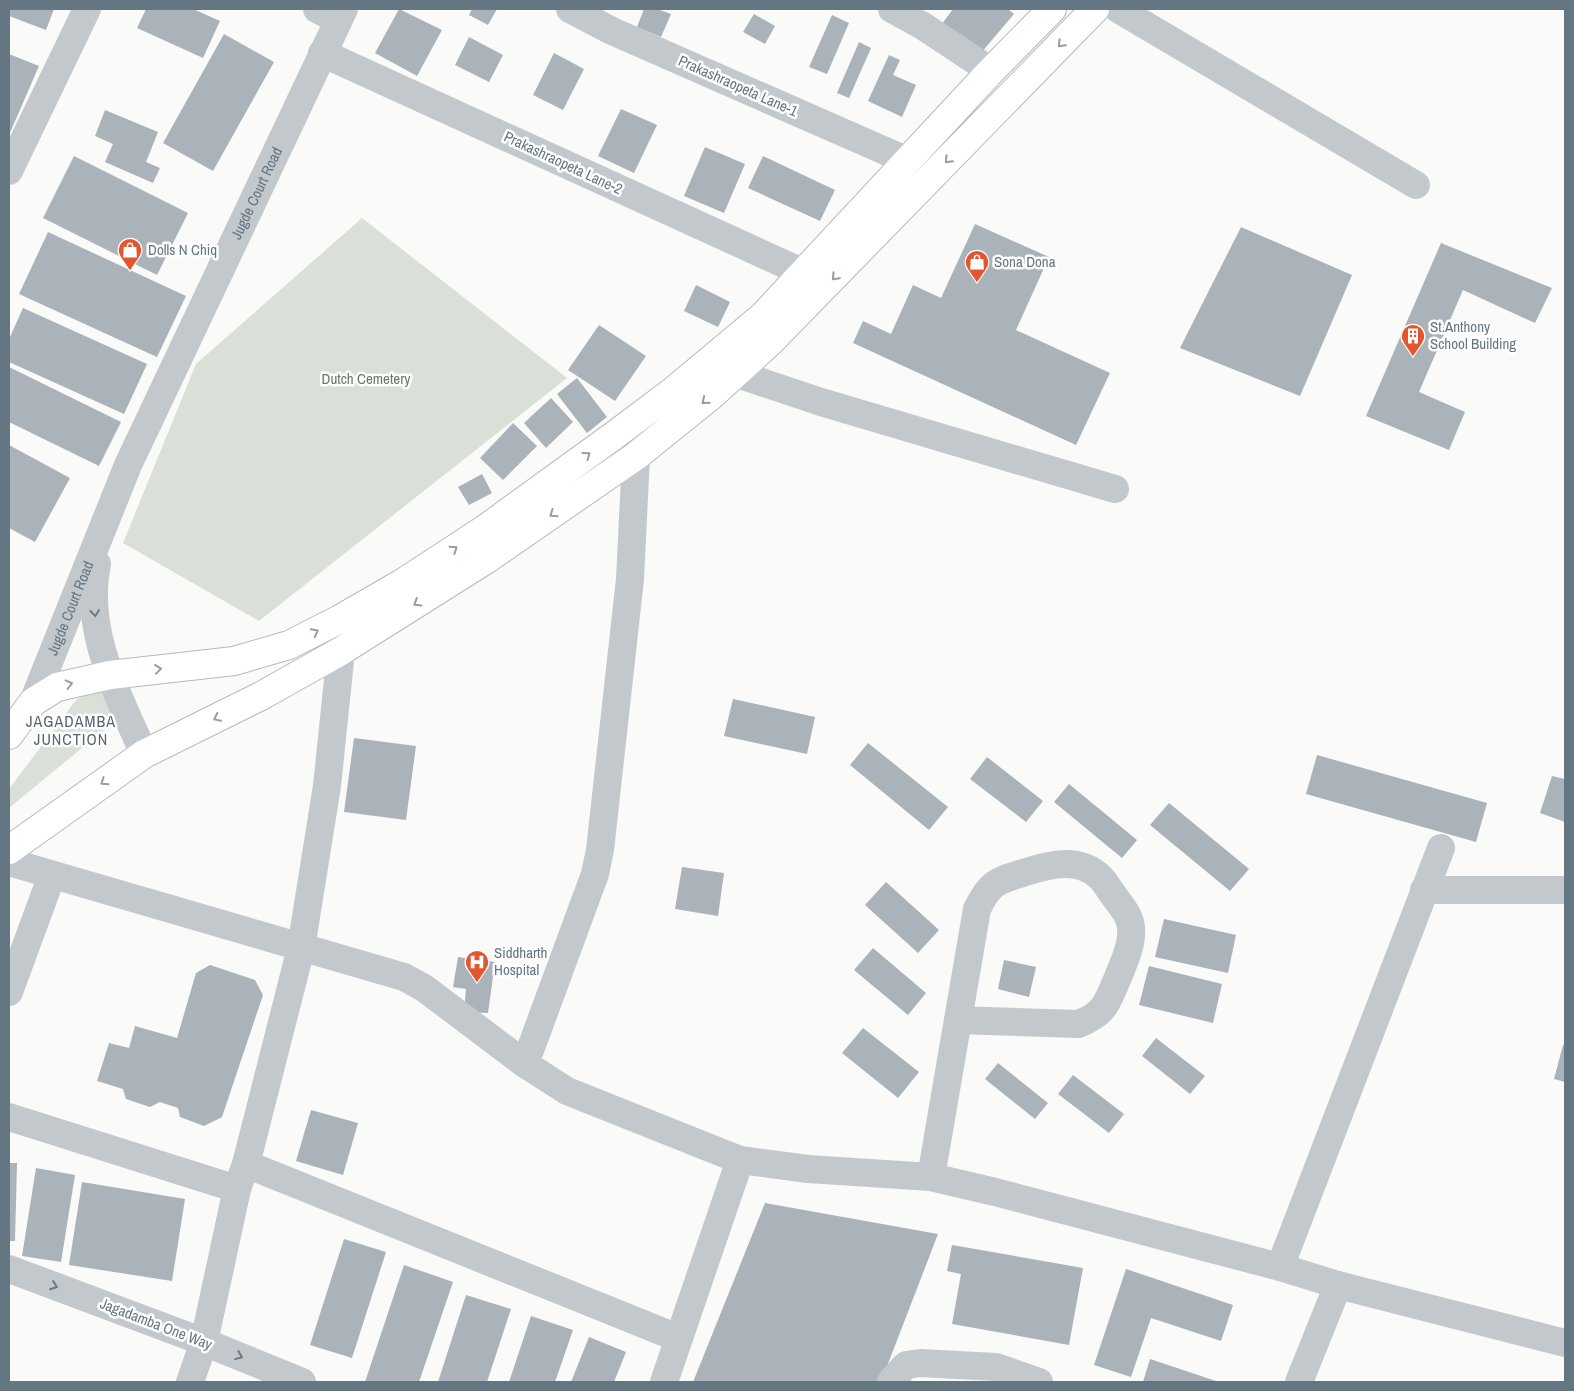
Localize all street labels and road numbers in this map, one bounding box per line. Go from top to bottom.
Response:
street label: Prakashraopeta Lane-1 [675,50,801,121]
street label: Prakashraopeta Lane-2 [501,126,626,199]
street label: Jugde Court Road [225,143,287,243]
street label: Jugde Court Road [42,558,98,658]
street label: Jagadamba One Way [97,1292,216,1355]

